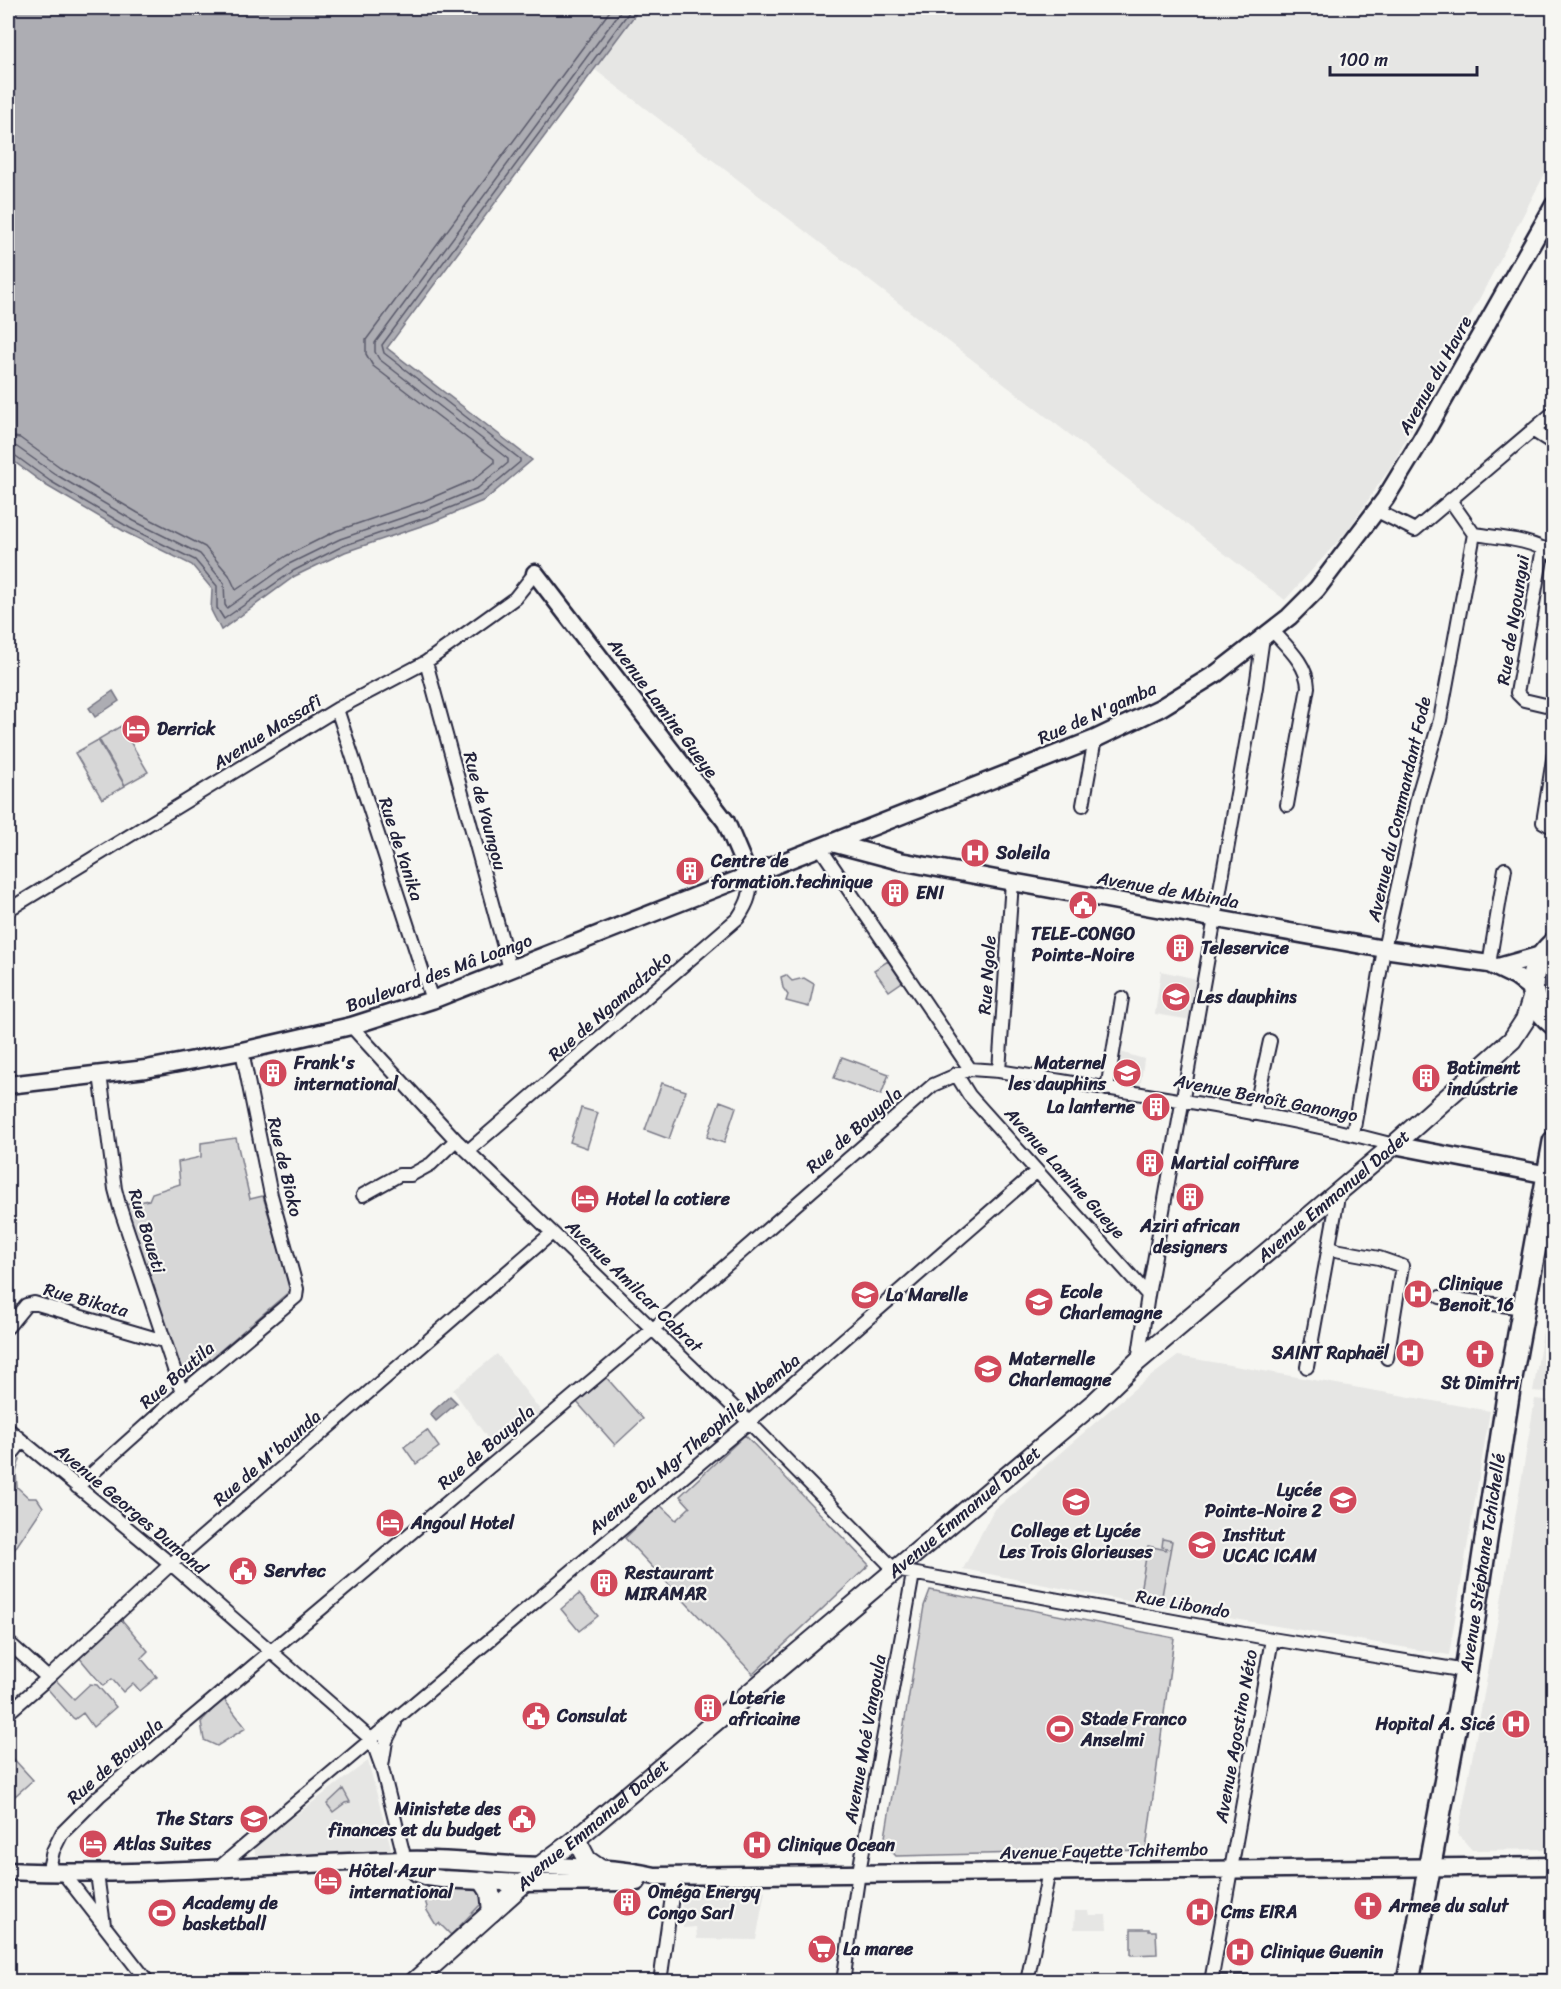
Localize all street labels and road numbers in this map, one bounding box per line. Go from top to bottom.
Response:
street label: Avenue du Havre [1388,309,1481,441]
street label: Rue de Ngoungui [1487,552,1539,687]
street label: Avenue Lamine Gueye [599,630,727,786]
street label: Rue de N'gamba [1032,672,1163,754]
street label: Avenue Massafi [205,685,329,779]
street label: Avenue du Commandant Fode [1357,693,1441,926]
street label: Rue de Youngou [454,748,516,874]
street label: Rue de Yanika [369,793,433,905]
street label: Avenue de Mbinda [1094,862,1241,918]
street label: Boulevard des Mâ Loango [341,924,537,1022]
street label: Rue Ngole [968,934,1006,1016]
street label: Rue de Ngamadzoko [540,943,680,1069]
street label: Avenue Benoît Ganongo [1170,1064,1361,1132]
street label: Rue de Bouyala [798,1079,910,1181]
street label: Avenue Lamine Gueye [996,1099,1134,1247]
street label: Rue de Bioko [258,1114,312,1220]
street label: Avenue Emmanuel Dadet [1249,1121,1418,1271]
street label: Rue Boueti [119,1185,175,1278]
street label: Avenue Amilcar Cabrat [557,1211,711,1361]
street label: Rue Bikata [40,1273,133,1327]
street label: Rue Boutila [132,1333,222,1417]
street label: Avenue Du Mgr Theophile Mbemba [580,1345,808,1544]
street label: Rue de Bouyala [430,1396,542,1498]
street label: Rue de M'bounda [205,1401,329,1515]
street label: Avenue Georges Dumond [47,1435,216,1584]
street label: Avenue Emmanuel Dadet [879,1437,1049,1587]
street label: Avenue Stéphane Tchichellé [1450,1451,1515,1675]
street label: Rue Libondo [1133,1580,1233,1628]
street label: Avenue Agostino Néto [1205,1647,1267,1826]
street label: Avenue Moé Vangoula [834,1651,896,1827]
street label: Rue de Bouyala [59,1710,171,1812]
street label: Avenue Emmanuel Dadet [508,1751,677,1900]
street label: Avenue Fayette Tchitembo [999,1833,1208,1869]

